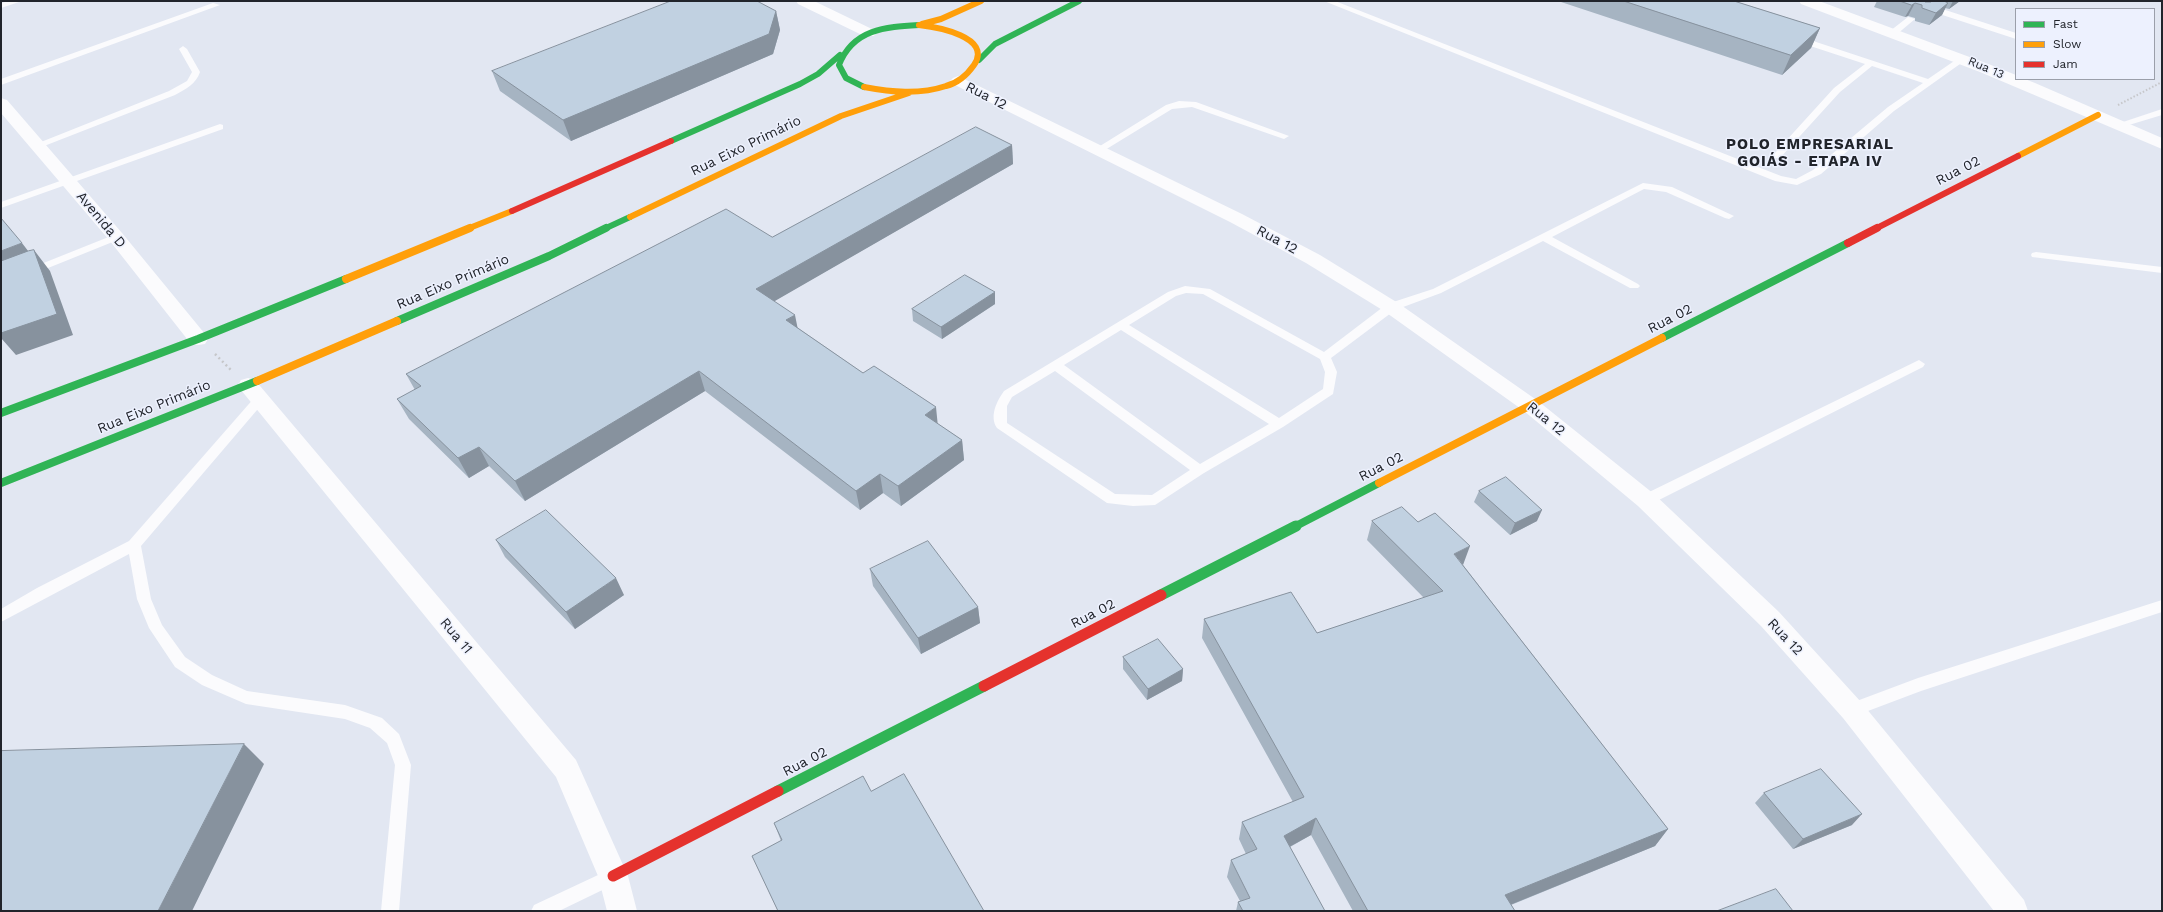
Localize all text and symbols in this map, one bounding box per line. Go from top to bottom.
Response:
legend [2015,8,2155,80]
text: Fast [2053,17,2078,31]
text: Slow [2053,37,2081,51]
street label: Rua 13 [1966,54,2006,82]
text: Jam [2053,57,2078,71]
street label: Rua 12 [963,79,1009,113]
street label: Rua Eixo Primário [688,112,804,180]
district label: POLO EMPRESARIAL GOIÁS - ETAPA IV [1726,136,1894,171]
street label: Rua 02 [1933,153,1983,189]
street label: Avenida D [73,189,129,251]
street label: Rua 12 [1254,222,1300,258]
street label: Rua Eixo Primário [394,251,512,313]
street label: Rua 02 [1645,301,1695,337]
street label: Rua Eixo Primário [95,377,213,437]
street label: Rua 12 [1524,399,1568,439]
street label: Rua 02 [1356,449,1406,485]
street label: Rua 02 [1068,596,1118,632]
street label: Rua 11 [436,615,476,657]
street label: Rua 12 [1764,615,1806,659]
street label: Rua 02 [780,744,830,780]

